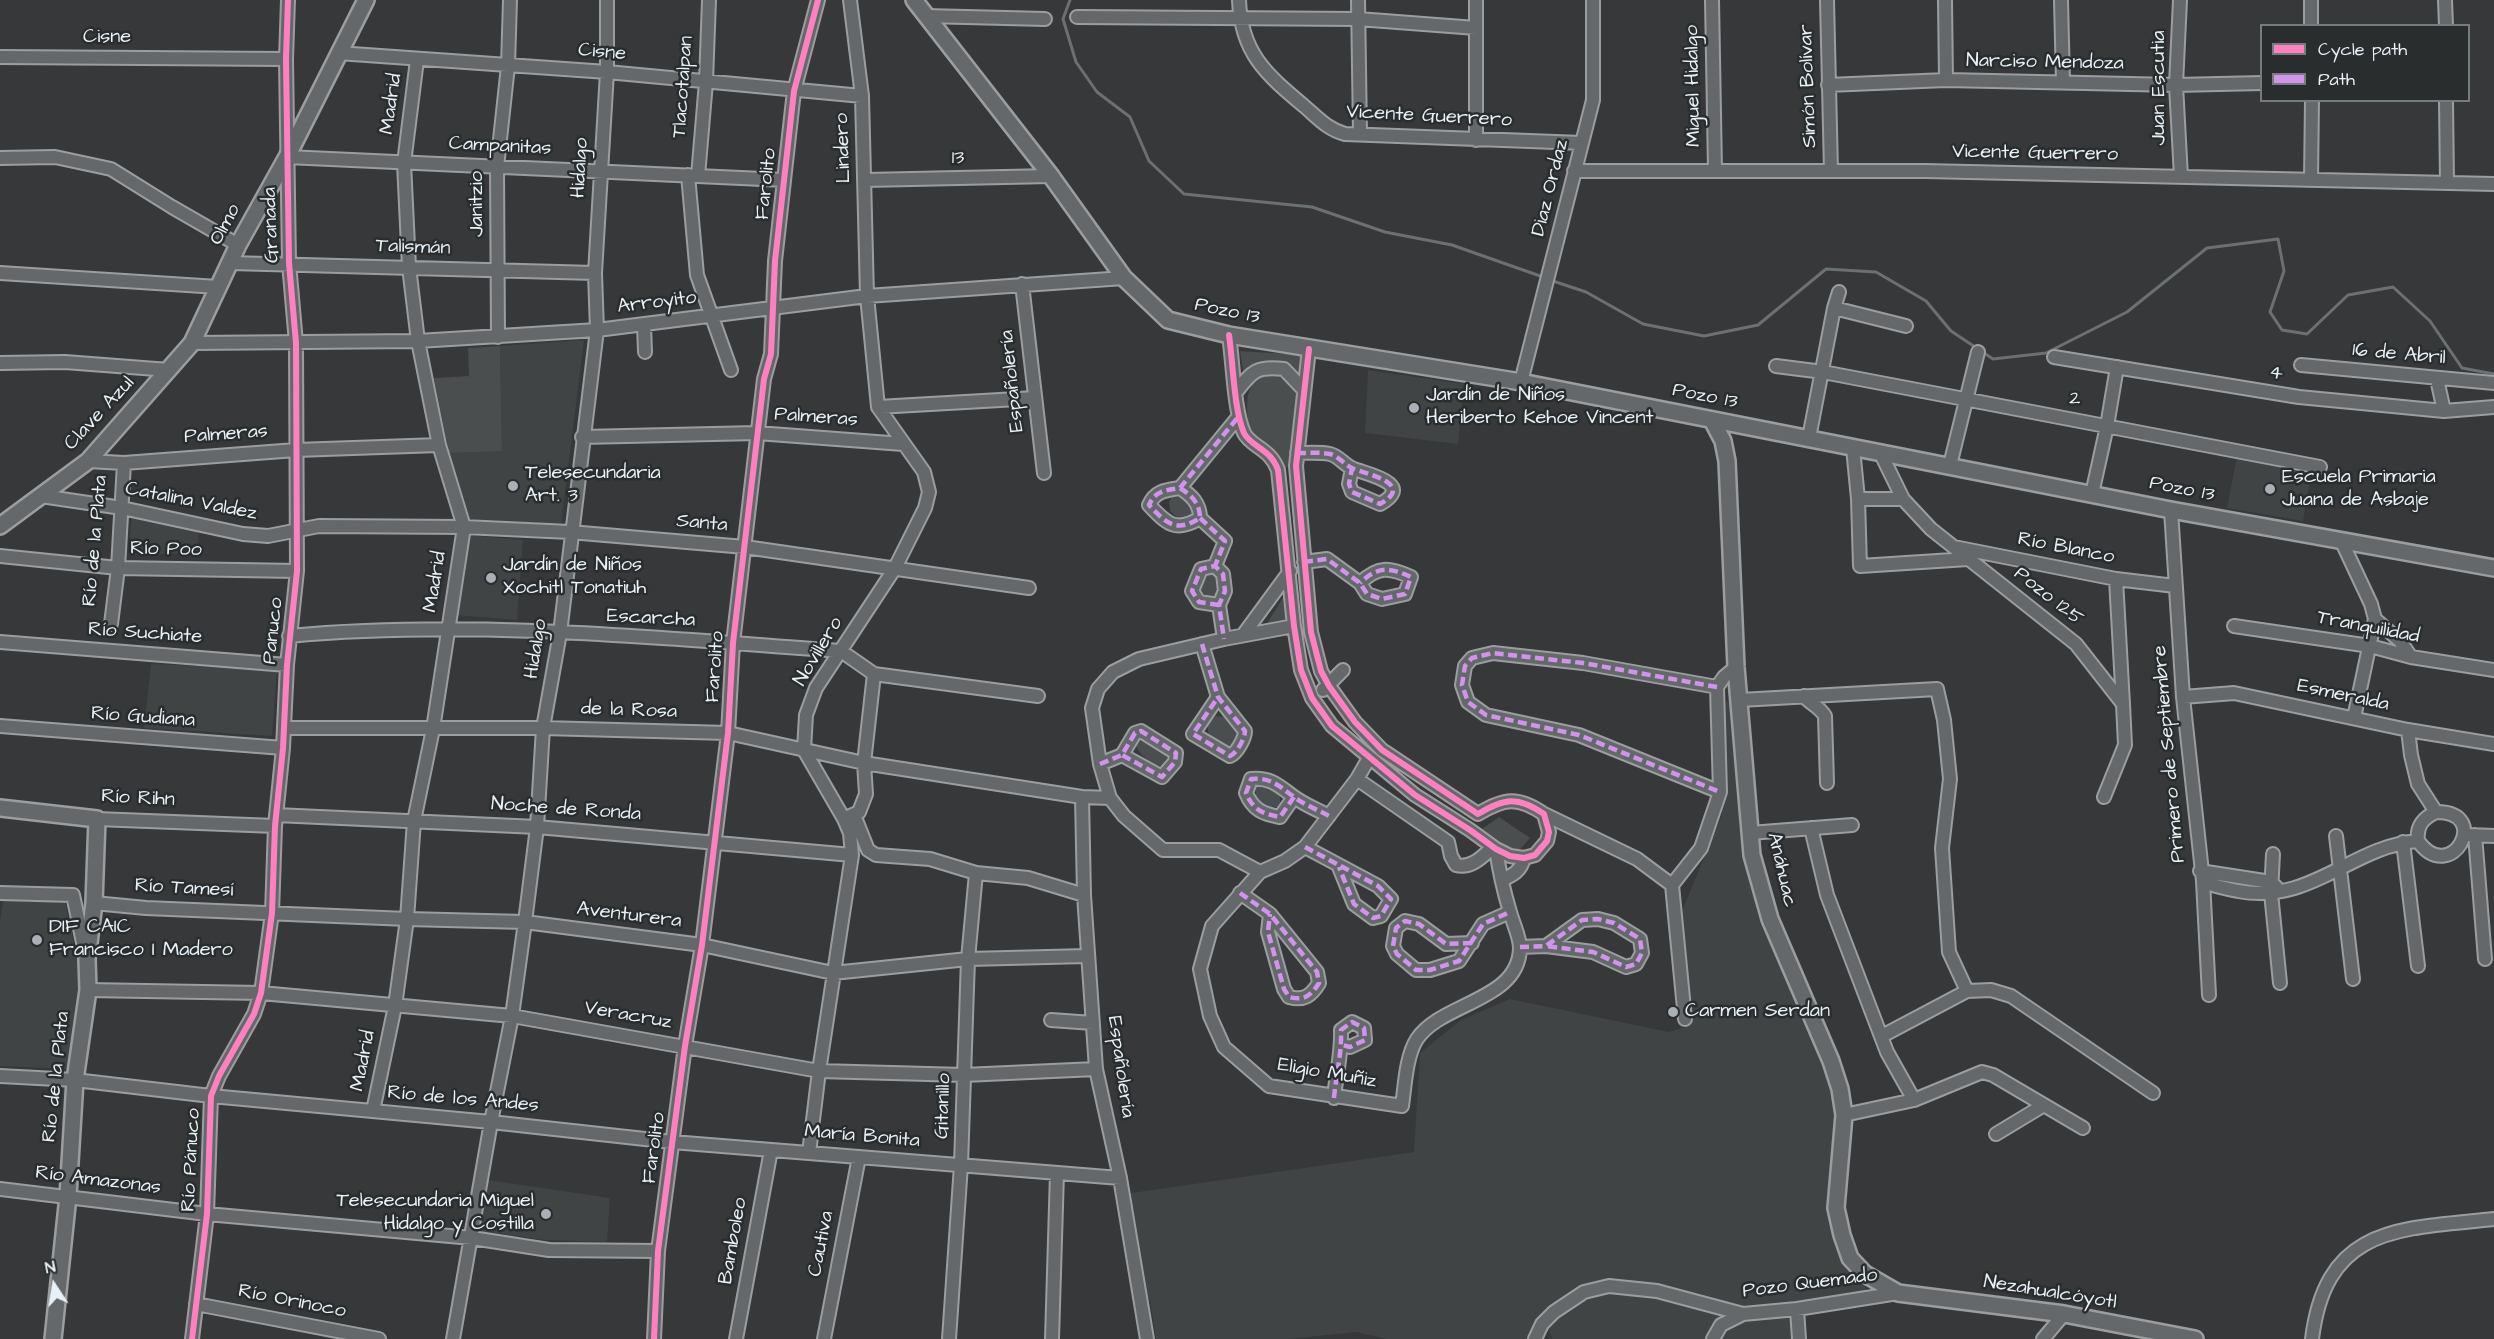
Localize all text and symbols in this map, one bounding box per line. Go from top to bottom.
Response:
street label: Simón Bolívar [1795,24,1823,148]
legend [2260,24,2470,102]
street label: Miguel Hidalgo [1681,25,1707,147]
street label: Cisne [83,26,131,50]
street label: Juan Escutia [2148,31,2172,145]
street label: Tlacotalpan [668,35,700,139]
text: Cycle path [2318,37,2407,62]
street label: Cisne [577,39,627,67]
street label: Narciso Mendoza [1966,50,2124,76]
text: Path [2318,67,2355,92]
street label: Madrid [376,72,408,136]
street label: Vicente Guerrero [1346,101,1512,133]
street label: Lindero [831,112,857,184]
street label: Campanitas [448,132,552,162]
street label: Hidalgo [567,137,595,199]
street label: Diaz Ordaz [1527,137,1575,239]
street label: Vicente Guerrero [1952,141,2118,167]
street label: Farolito [751,147,783,221]
street label: 13 [951,147,965,171]
street label: Janitzio [466,171,490,237]
street label: Granada [259,187,285,263]
street label: Olmo [205,200,247,250]
street label: Talismán [375,235,451,261]
street label: Arroyito [616,286,698,320]
street label: Pozo 13 [1192,293,1262,331]
street label: Españolería [996,329,1030,433]
street label: 16 de Abril [2351,339,2447,371]
street label: 4 [2267,361,2285,387]
street label: Clave Azul [60,372,140,456]
street label: Pozo 13 [1670,379,1740,415]
place label: Jardín de Niños Heriberto Kehoe Vincent [1426,384,1653,431]
street label: 2 [2067,387,2083,413]
marker: Jardín de Niños Heriberto Kehoe Vincent [1407,401,1421,415]
street label: Palmeras [773,403,859,433]
street label: Palmeras [183,420,269,450]
place label: Telesecundaria Art. 3 [525,462,661,509]
place label: Escuela Primaria Juana de Asbaje [2282,466,2436,513]
street label: Pozo 13 [2147,472,2217,508]
street label: Río de la Plata [78,475,114,607]
street label: Catalina Valdez [123,477,259,527]
marker: Telesecundaria Art. 3 [506,479,520,493]
marker: Escuela Primaria Juana de Asbaje [2263,482,2277,496]
street label: Santa [675,510,729,538]
street label: Río Blanco [2016,528,2116,570]
street label: Río Poo [130,537,202,563]
street label: Madrid [419,550,453,614]
place label: Jardín de Niños Xochitl Tonatiuh [503,554,646,601]
street label: Pozo 125 [2009,563,2087,631]
marker: Jardín de Niños Xochitl Tonatiuh [484,571,498,585]
street label: Panuco [259,596,289,666]
street label: Escarcha [606,605,696,633]
street label: Tranquilidad [2315,606,2421,650]
street label: Novillero [789,613,849,691]
street label: Hidalgo [520,617,554,681]
street label: Río Suchiate [87,618,203,650]
street label: Farolito [702,630,730,704]
street label: Primero de Septiembre [2149,644,2191,864]
street label: Esmeralda [2295,675,2391,717]
street label: de la Rosa [581,697,677,725]
street label: Río Gudiana [90,702,196,734]
street label: Río Rihn [101,785,175,813]
street label: Noche de Ronda [490,793,642,827]
street label: Anáhuac [1761,830,1801,910]
street label: Río Tamesí [134,874,234,904]
street label: Aventurera [575,898,683,934]
place label: DIF CAIC Francisco I Madero [49,916,233,963]
marker: DIF CAIC Francisco I Madero [30,933,44,947]
street label: Veracruz [582,997,674,1035]
place label: Carmen Serdan [1685,1000,1830,1024]
marker: Carmen Serdan [1666,1005,1680,1019]
street label: Río de la Plata [38,1010,76,1144]
street label: Españolería [1101,1015,1139,1119]
street label: Madrid [346,1029,382,1093]
street label: Eligio Muñiz [1276,1053,1378,1095]
street label: Gitanillo [931,1073,957,1139]
street label: Río de los Andes [386,1081,540,1119]
street label: Río Pánuco [177,1108,207,1212]
street label: Farolito [638,1111,672,1185]
street label: María Bonita [803,1120,921,1154]
street label: Río Amazonas [34,1161,162,1201]
place label: Telesecundaria Miguel Hidalgo y Costilla [336,1190,534,1237]
street label: Bamboleo [715,1196,753,1286]
marker: Telesecundaria Miguel Hidalgo y Costilla [539,1207,553,1221]
street label: Cautiva [804,1209,840,1279]
north arrow [24,1255,84,1315]
text: N [43,1256,57,1279]
street label: Pozo Quemado [1741,1264,1879,1304]
street label: Nezahualcóyotl [1982,1271,2118,1315]
street label: Río Orinoco [236,1280,348,1324]

